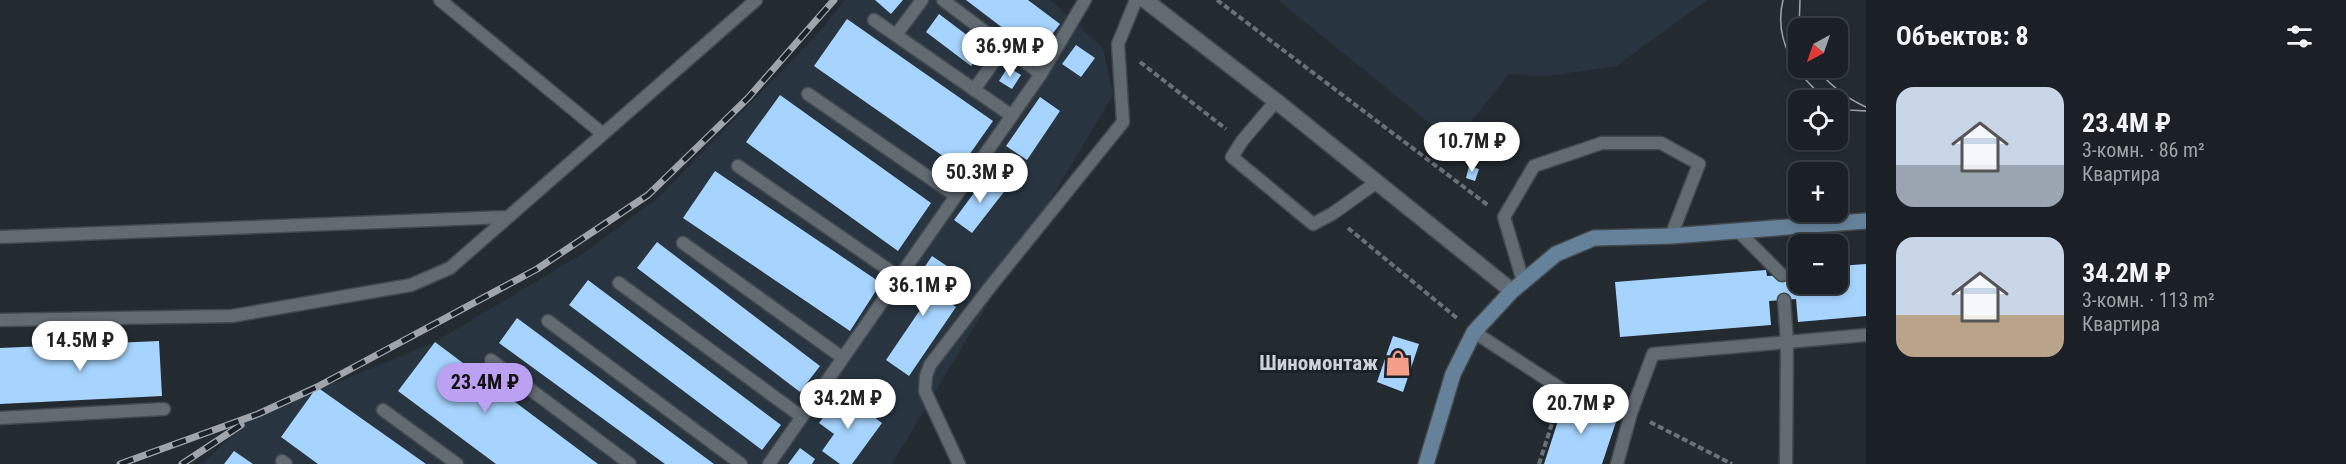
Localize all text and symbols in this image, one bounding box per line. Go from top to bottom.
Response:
north arrow [1788,18,1848,78]
map controls [1788,18,1848,294]
icon: filters [2283,20,2316,53]
text: Объектов: 8 [1896,21,2029,51]
pin: 36.9M ₽ [955,27,1065,78]
text: 36.9M ₽ [976,34,1044,58]
button: locate [1788,90,1848,150]
text: 23.4M ₽ [2082,108,2171,138]
icon: home [1944,111,2016,183]
pin: 10.7M ₽ [1417,122,1527,173]
text: 10.7M ₽ [1438,129,1506,153]
text: 3-комн. · 86 m² [2082,138,2205,162]
pin: 50.3M ₽ [925,153,1035,204]
text: 50.3M ₽ [946,160,1014,184]
button: + [1788,162,1848,222]
text: Квартира [2082,162,2160,186]
button: − [1788,234,1848,294]
text: 34.2M ₽ [2082,258,2171,288]
icon: home [1944,261,2016,333]
pin: 36.1M ₽ [868,266,978,317]
text: 36.1M ₽ [889,273,957,297]
text: 3-комн. · 113 m² [2082,288,2215,312]
text: Квартира [2082,312,2160,336]
pin: 14.5M ₽ [25,321,135,372]
text: 14.5M ₽ [46,328,114,352]
shop icon: Шиномонтаж [1383,348,1413,378]
place label: Шиномонтаж [1259,351,1378,375]
pin: 23.4M ₽ [430,363,540,414]
text: 23.4M ₽ [451,370,519,394]
pin: 34.2M ₽ [793,379,903,430]
pin: 20.7M ₽ [1526,384,1636,435]
text: 34.2M ₽ [814,386,882,410]
text: 20.7M ₽ [1547,391,1615,415]

